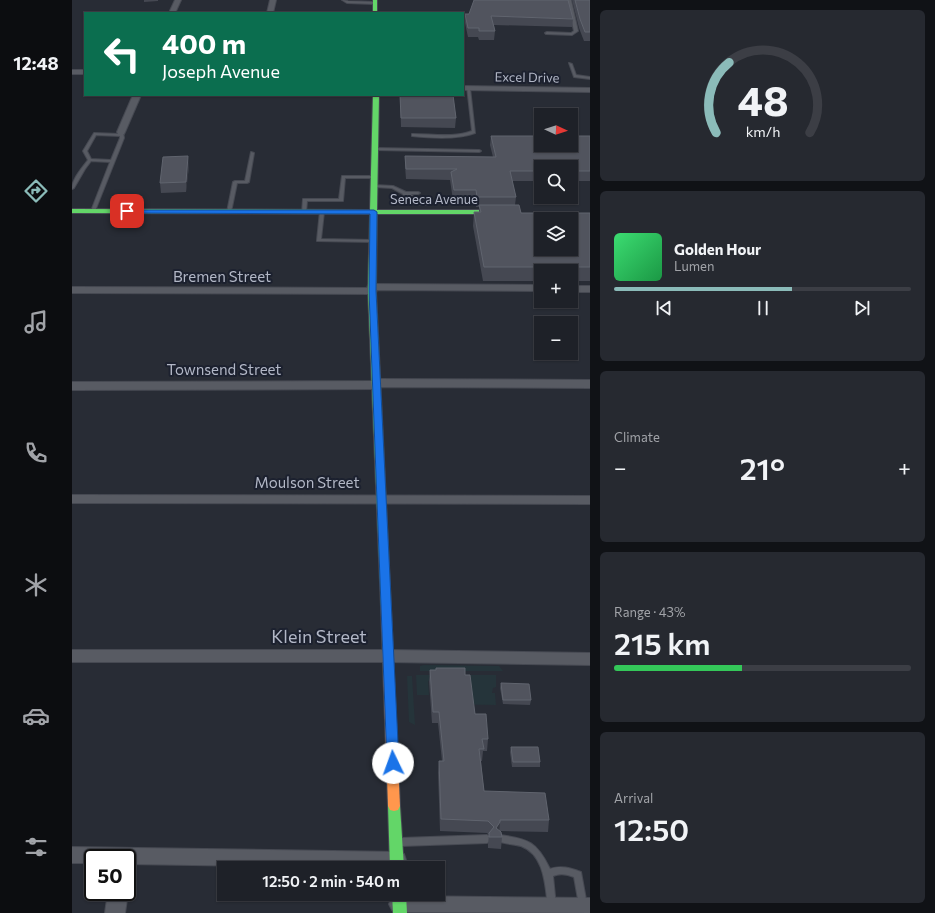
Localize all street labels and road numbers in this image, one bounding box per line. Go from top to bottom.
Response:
street label: Excel Drive [494,68,560,86]
street label: Seneca Avenue [390,191,478,207]
street label: Bremen Street [173,267,271,285]
street label: Townsend Street [166,360,282,378]
street label: Moulson Street [254,473,360,491]
street label: Klein Street [271,625,367,647]

